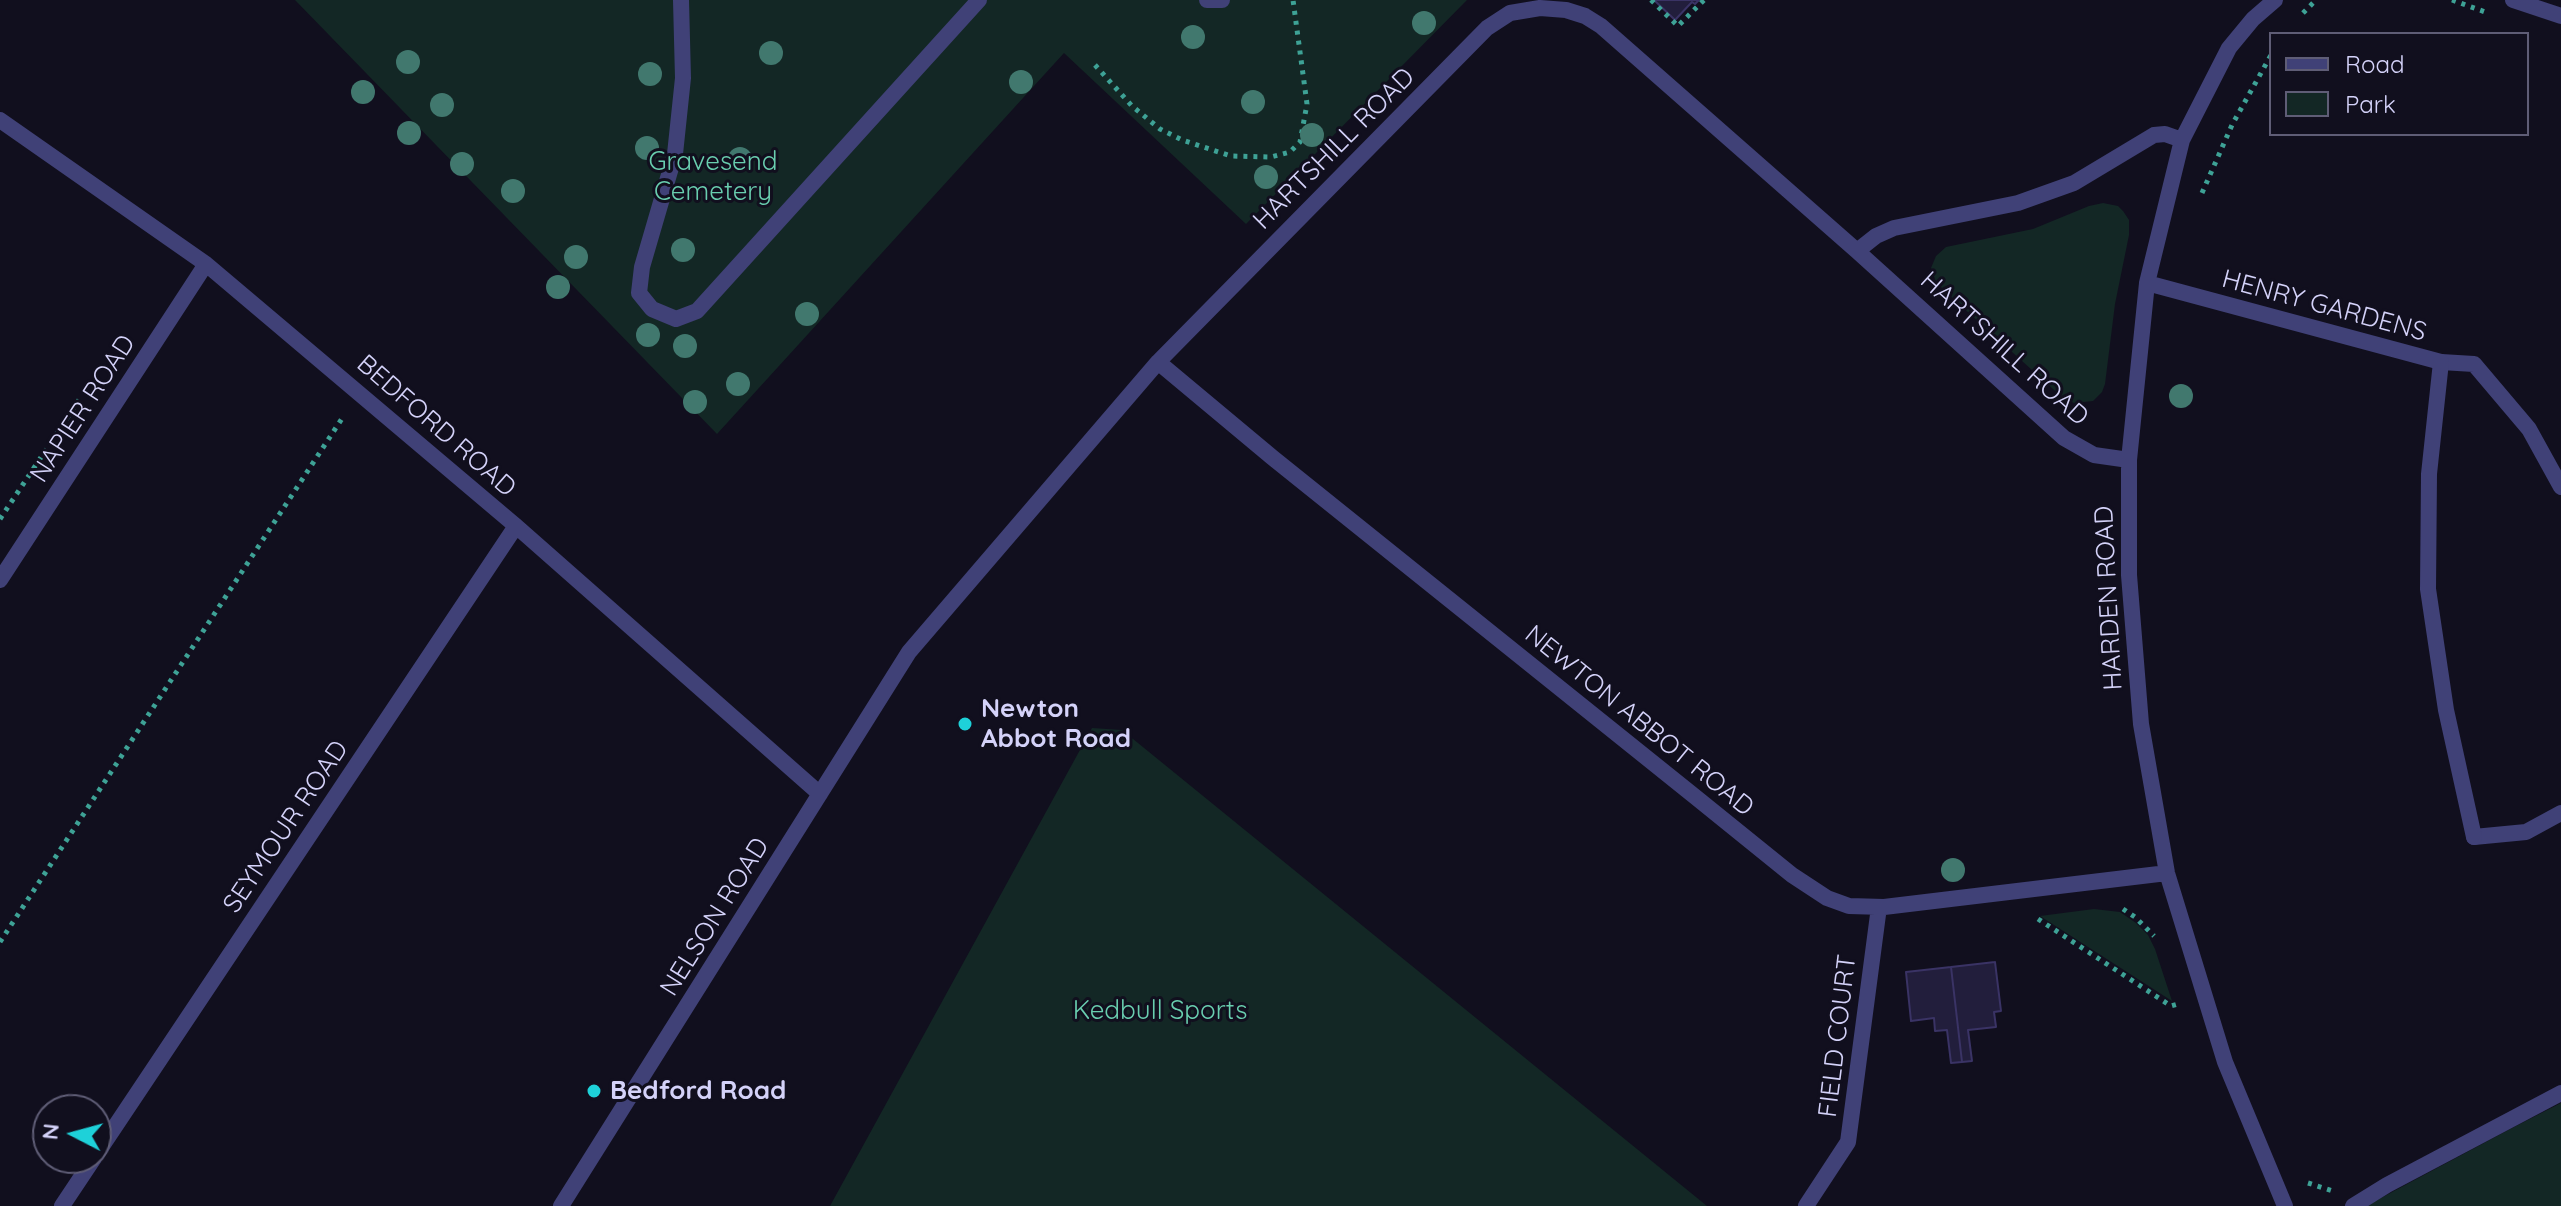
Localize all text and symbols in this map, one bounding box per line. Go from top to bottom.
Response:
legend [2269,32,2529,136]
text: Road [2345,49,2405,79]
street label: HARTSHILL ROAD [1247,62,1421,236]
text: Park [2345,89,2396,119]
park label: Gravesend Cemetery [648,146,778,208]
street label: HENRY GARDENS [2218,264,2430,348]
street label: HARTSHILL ROAD [1914,265,2094,433]
street label: NAPIER ROAD [24,329,142,489]
street label: BEDFORD ROAD [350,348,522,504]
street label: HARDEN ROAD [2089,505,2129,691]
street label: NEWTON ABBOT ROAD [1518,619,1760,823]
place label: Newton Abbot Road [981,693,1131,754]
marker: Newton Abbot Road [956,715,974,733]
street label: SEYMOUR ROAD [217,735,355,919]
street label: NELSON ROAD [654,832,776,1002]
street label: FIELD COURT [1813,953,1863,1119]
park label: Kedbull Sports [1073,995,1247,1027]
place label: Bedford Road [610,1075,786,1107]
marker: Bedford Road [585,1082,603,1100]
north arrow [32,1094,112,1174]
text: N [35,1122,65,1141]

